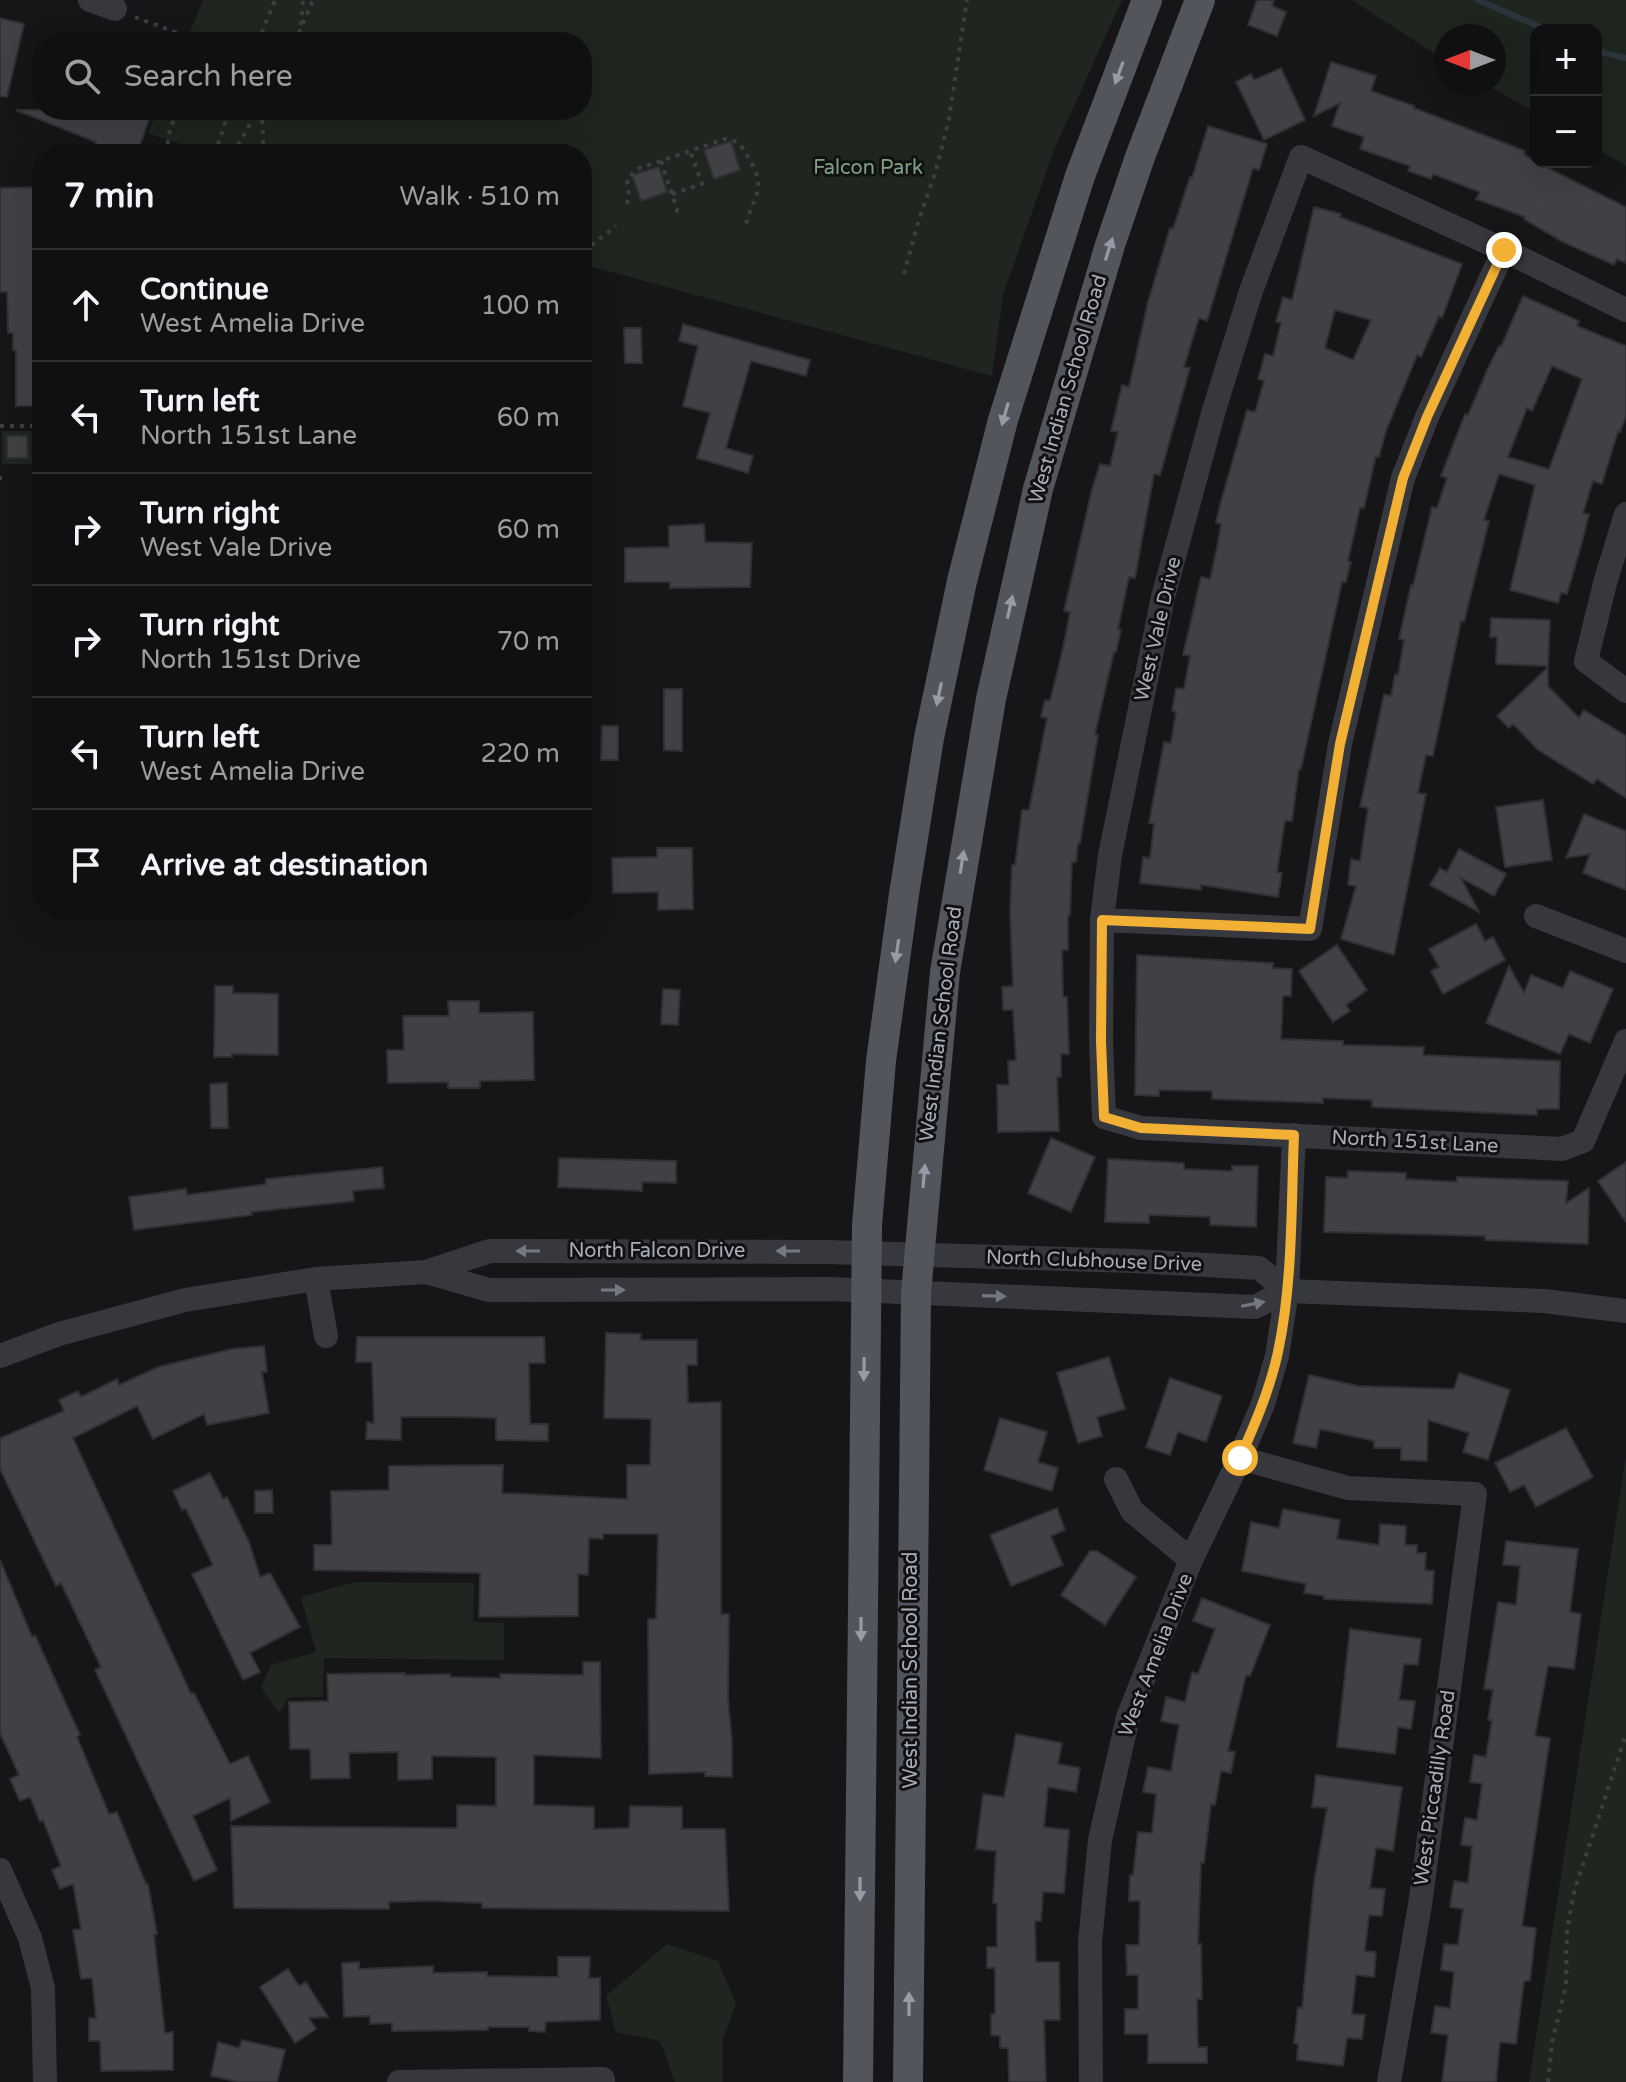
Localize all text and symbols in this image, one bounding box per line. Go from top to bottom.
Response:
north arrow [1434,24,1506,96]
map controls [1530,24,1602,168]
button: + [1530,24,1602,96]
search box [32,32,592,120]
icon: search [60,54,104,98]
text: Search here [124,58,293,95]
one-way arrow [1112,61,1125,85]
button: − [1530,96,1602,168]
park label: Falcon Park [813,156,923,180]
text: 7 min [64,176,155,217]
text: Walk · 510 m [400,181,560,212]
route end [1486,232,1522,268]
one-way arrow [1103,236,1115,260]
text: Continue [140,271,269,308]
street label: West Indian School Road [1024,272,1112,506]
icon: ahead [64,283,108,327]
text: 100 m [480,290,560,321]
text: West Amelia Drive [140,308,365,339]
text: Turn left [140,383,259,420]
icon: left [64,395,108,439]
text: 60 m [497,402,560,433]
one-way arrow [999,402,1011,427]
text: North 151st Lane [140,420,357,451]
text: Turn right [140,495,280,532]
icon: right [64,507,108,551]
text: 60 m [497,514,560,545]
text: West Vale Drive [140,532,332,563]
street label: West Vale Drive [1130,554,1186,704]
one-way arrow [1004,594,1017,619]
text: Turn right [140,607,280,644]
icon: right [64,619,108,663]
text: 70 m [497,626,560,657]
text: North 151st Drive [140,644,361,675]
one-way arrow [932,682,945,707]
text: Turn left [140,719,259,756]
icon: left [64,731,108,775]
text: 220 m [480,738,560,769]
text: West Amelia Drive [140,756,365,787]
icon: arrive [64,843,108,887]
text: Arrive at destination [140,847,428,884]
one-way arrow [956,850,968,875]
street label: West Indian School Road [915,905,967,1143]
one-way arrow [890,938,903,963]
street label: North 151st Lane [1331,1126,1499,1158]
one-way arrow [918,1163,931,1188]
street label: North Falcon Drive [569,1239,745,1263]
one-way arrow [515,1245,540,1257]
one-way arrow [775,1245,800,1257]
street label: North Clubhouse Drive [986,1245,1202,1277]
one-way arrow [601,1284,626,1296]
one-way arrow [982,1289,1007,1302]
one-way arrow [1241,1297,1266,1309]
one-way arrow [858,1357,870,1382]
route start [1222,1440,1258,1476]
street label: West Indian School Road [899,1552,923,1788]
street label: West Amelia Drive [1114,1570,1198,1740]
one-way arrow [855,1617,868,1642]
street label: West Piccadilly Road [1409,1689,1461,1887]
one-way arrow [854,1877,866,1902]
one-way arrow [903,1991,915,2016]

